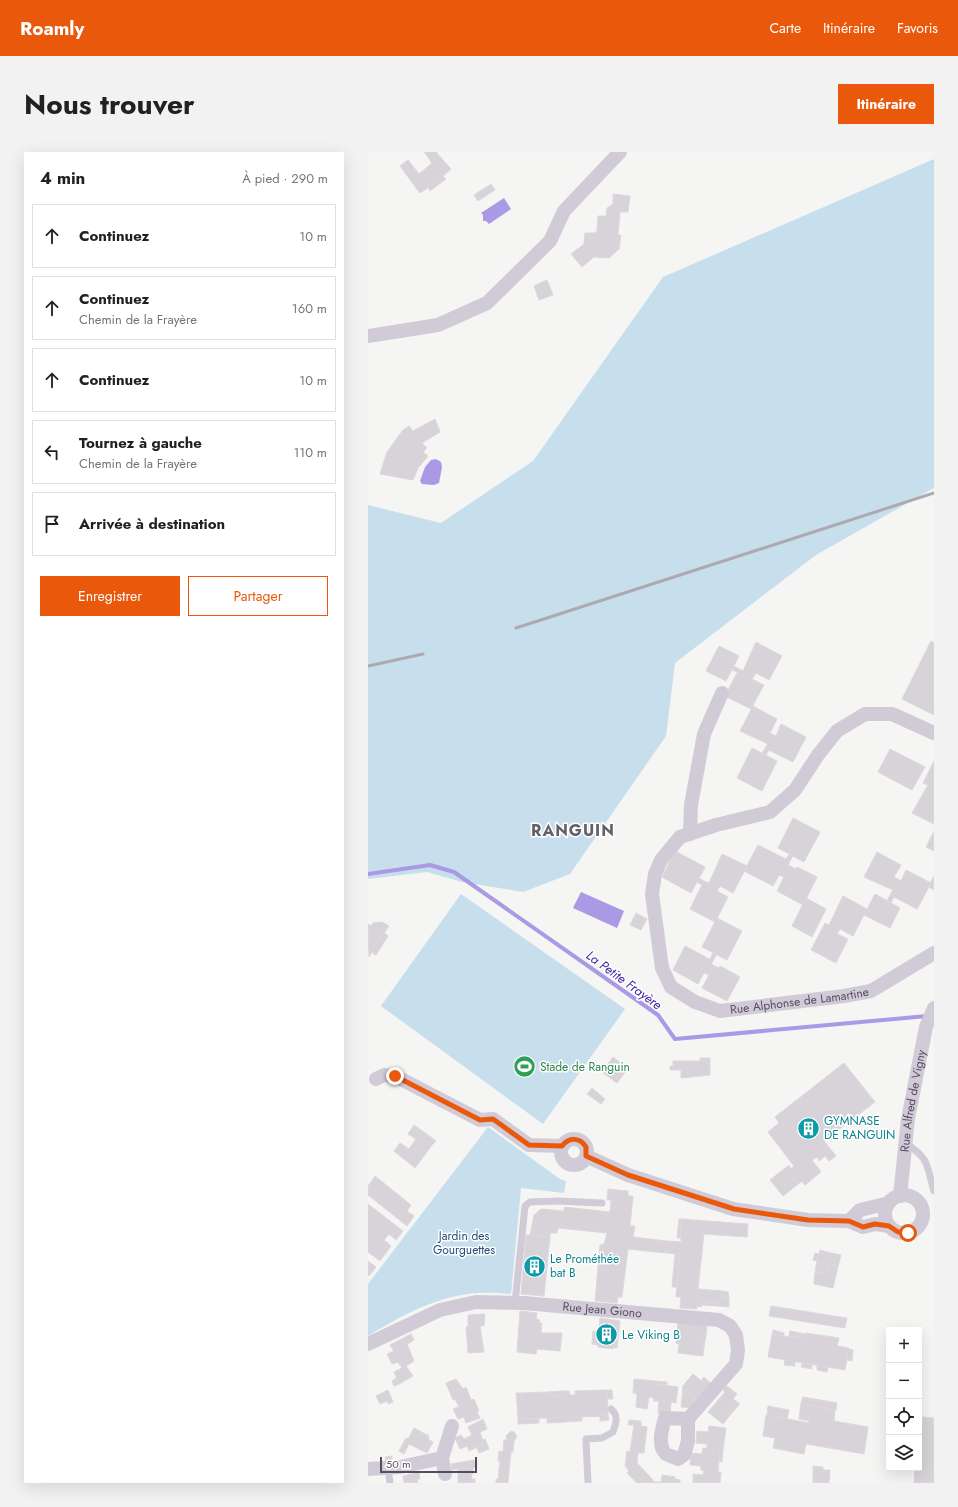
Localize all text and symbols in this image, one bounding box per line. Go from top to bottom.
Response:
text: Roamly [20,15,84,42]
text: Carte [769,18,801,38]
text: Itinéraire [823,18,875,38]
text: Favoris [897,18,938,38]
text: Nous trouver [24,84,195,125]
button: Itinéraire [838,84,934,124]
text: 4 min [40,166,85,190]
text: À pied · 290 m [242,169,328,188]
icon: ahead [41,225,63,247]
text: Continuez [79,225,149,247]
text: 10 m [299,227,327,246]
text: Continuez [79,288,149,310]
icon: ahead [41,297,63,319]
text: 160 m [292,299,327,318]
text: Chemin de la Frayère [79,310,197,329]
icon: ahead [41,369,63,391]
text: Continuez [79,369,149,391]
text: 10 m [299,371,327,390]
text: Tournez à gauche [79,432,202,454]
icon: left [41,441,63,463]
text: 110 m [293,443,327,462]
text: Chemin de la Frayère [79,454,197,473]
icon: arrive [41,513,63,535]
text: Arrivée à destination [79,513,225,535]
button: Enregistrer [40,576,180,616]
button: Partager [188,576,328,616]
district label: RANGUIN [531,819,615,842]
water label: La Petite Frayère [582,946,666,1014]
street label: Rue Alphonse de Lamartine [729,983,870,1019]
street label: Rue Alfred de Vigny [896,1047,930,1153]
sports icon: Stade de Ranguin [511,1054,537,1080]
place label: Stade de Ranguin [540,1058,630,1076]
route end [386,1067,404,1085]
place label: GYMNASE DE RANGUIN [824,1112,895,1144]
building icon: GYMNASE DE RANGUIN [795,1115,821,1141]
route start [899,1224,917,1242]
park label: Jardin des Gourguettes [433,1227,495,1259]
place label: Le Prométhée bat B [550,1250,619,1282]
building icon: Le Prométhée bat B [522,1253,548,1279]
street label: Rue Jean Giono [562,1297,643,1322]
building icon: Le Viking B [593,1322,619,1348]
place label: Le Viking B [622,1326,680,1344]
map controls [886,1327,922,1471]
button: + [886,1327,922,1363]
button: − [886,1363,922,1399]
button: locate [886,1399,922,1435]
button: layers [886,1435,922,1471]
scale bar [380,1455,477,1474]
text: 50 m [386,1456,411,1472]

